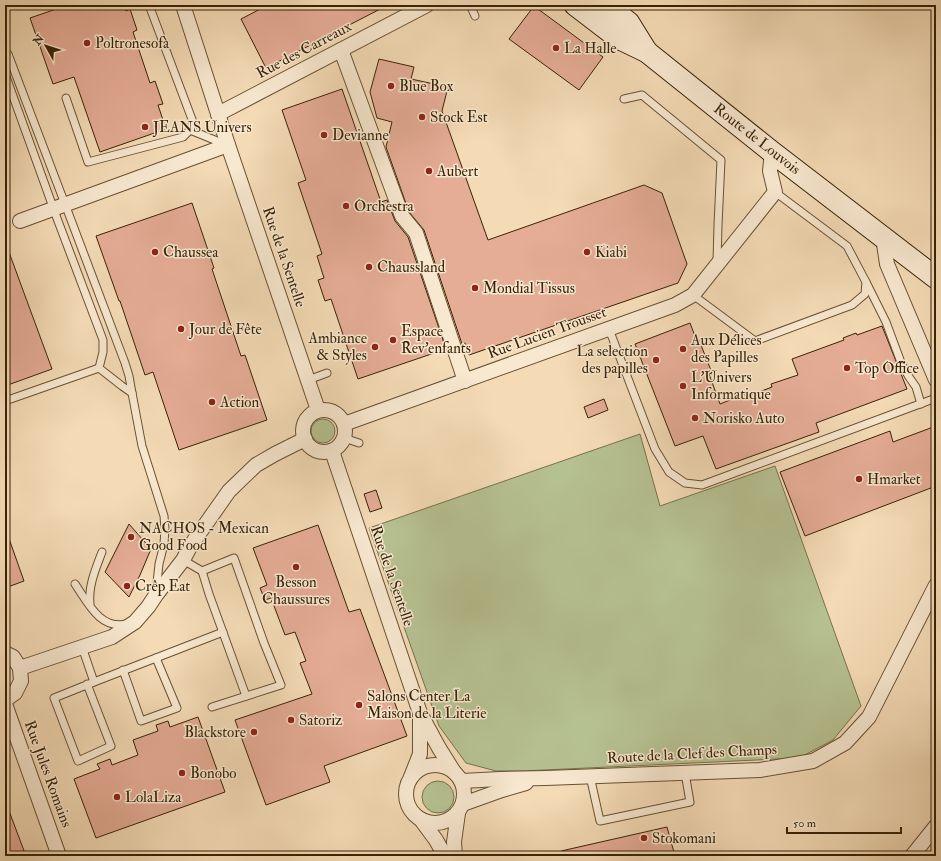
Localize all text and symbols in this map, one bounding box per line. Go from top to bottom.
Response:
street label: Rue des Carreaux [253,17,355,83]
north arrow [26,26,66,66]
text: N [30,31,47,49]
place label: Poltronesofà [95,34,170,53]
marker: Poltronesofà [82,38,92,48]
place label: La Halle [564,39,617,58]
marker: La Halle [551,43,561,53]
place label: Blue Box [399,77,454,96]
marker: Blue Box [386,81,396,91]
street label: Route de Louvois [710,99,804,179]
place label: Stock Est [430,108,488,127]
marker: Stock Est [417,112,427,122]
place label: JEANS Univers [152,118,252,138]
marker: JEANS Univers [140,122,150,132]
place label: Devianne [332,126,389,145]
marker: Devianne [319,130,329,140]
place label: Aubert [436,162,478,181]
marker: Aubert [424,166,434,176]
place label: Orchestra [354,197,415,216]
marker: Orchestra [341,201,351,211]
street label: Rue de la Sentelle [258,204,310,310]
place label: Chaussea [163,243,219,262]
place label: Kiabi [595,243,627,262]
marker: Chaussea [150,247,160,257]
marker: Kiabi [582,247,592,257]
place label: Chaussland [377,258,446,277]
marker: Chaussland [364,262,374,272]
place label: Mondial Tissus [483,279,575,298]
marker: Mondial Tissus [470,283,480,293]
street label: Rue Lucien Trousset [485,303,609,363]
place label: Jour de Fête [188,320,262,340]
place label: Espace Rev'enfants [401,322,471,358]
marker: Jour de Fête [176,324,186,334]
place label: Ambiance & Styles [307,329,367,365]
place label: Aux Délices des Papilles [690,331,762,368]
marker: Espace Rev'enfants [388,335,398,345]
marker: Ambiance & Styles [370,342,380,352]
place label: La selection des papilles [577,342,648,379]
marker: Aux Délices des Papilles [678,344,688,354]
marker: La selection des papilles [651,355,661,365]
place label: Top Office [855,359,919,379]
marker: Top Office [842,363,852,373]
place label: L'Univers Informatique [691,368,771,404]
marker: L'Univers Informatique [678,381,688,391]
place label: Action [219,393,260,412]
marker: Action [207,397,217,407]
place label: Norisko Auto [703,409,785,428]
marker: Norisko Auto [690,413,700,423]
place label: Hmarket [867,470,921,489]
marker: Hmarket [854,474,864,484]
place label: NACHOS - Mexican Good Food [139,519,269,555]
street label: Rue de la Sentelle [366,523,418,629]
marker: NACHOS - Mexican Good Food [126,532,136,542]
marker: Besson Chaussures [291,562,301,572]
place label: Besson Chaussures [262,573,330,609]
place label: Crêp Eat [135,577,190,597]
marker: Crêp Eat [122,581,132,591]
place label: Salons Center La Maison de la Literie [367,687,487,723]
marker: Salons Center La Maison de la Literie [354,700,364,710]
place label: Satoriz [299,711,342,730]
marker: Satoriz [286,715,296,725]
street label: Rue Jules Romains [19,718,76,830]
place label: Blackstore [184,723,246,742]
marker: Blackstore [249,727,259,737]
street label: Route de la Clef des Champs [607,740,778,769]
place label: Bonobo [190,764,237,783]
marker: Bonobo [177,768,187,778]
place label: LolaLiza [125,788,182,807]
marker: LolaLiza [112,792,122,802]
scale bar [787,809,901,835]
text: 50 m [793,816,817,831]
place label: Stokomani [652,829,716,848]
marker: Stokomani [639,833,649,843]

